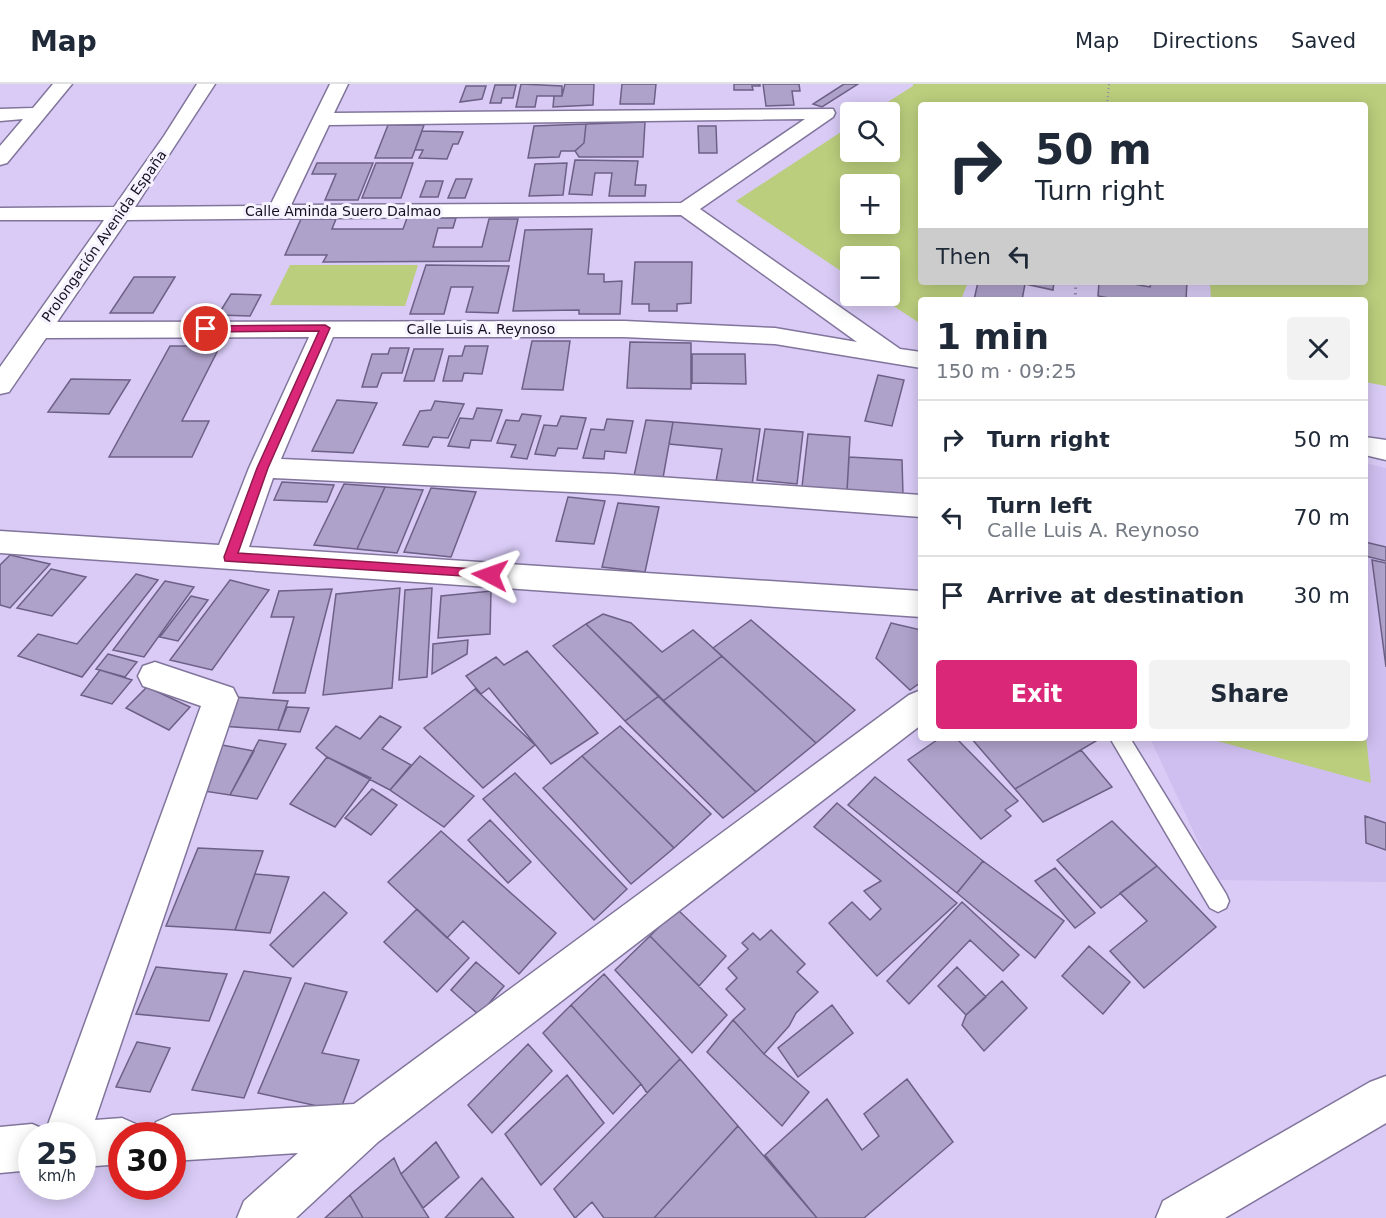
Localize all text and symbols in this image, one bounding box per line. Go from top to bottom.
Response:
text: Map [30,25,97,58]
text: Map [1075,29,1119,53]
text: Directions [1152,29,1258,53]
text: Saved [1291,29,1356,53]
map controls [840,102,900,306]
button: search [840,102,900,162]
text: 50 m [1035,125,1152,174]
icon: right [936,126,1014,204]
street label: Prolongación Avenida España [38,147,170,325]
button: + [840,174,900,234]
text: Turn right [1035,175,1164,206]
street label: Calle Aminda Suero Dalmao [245,203,441,219]
icon: left [1003,240,1036,273]
text: Then [936,244,991,269]
button: − [840,246,900,306]
pin [180,303,231,354]
icon: arrive [189,312,222,345]
text: 1 min [936,316,1049,357]
button: close [1287,317,1350,380]
street label: Calle Luis A. Reynoso [407,321,555,337]
text: 150 m · 09:25 [936,359,1077,383]
icon: right [936,423,969,456]
text: Turn right [987,427,1110,452]
text: 50 m [1294,427,1350,452]
text: Turn left [987,493,1092,518]
icon: left [936,501,969,534]
text: 70 m [1294,505,1350,530]
text: Calle Luis A. Reynoso [987,518,1200,542]
position arrow [458,543,522,607]
icon: arrive [936,579,969,612]
text: Arrive at destination [987,583,1244,608]
text: 30 m [1294,583,1350,608]
button: Exit [936,660,1137,729]
button: Share [1149,660,1350,729]
speed limit sign: 30 [108,1122,186,1200]
text: 25 [36,1136,78,1171]
text: km/h [38,1167,76,1185]

